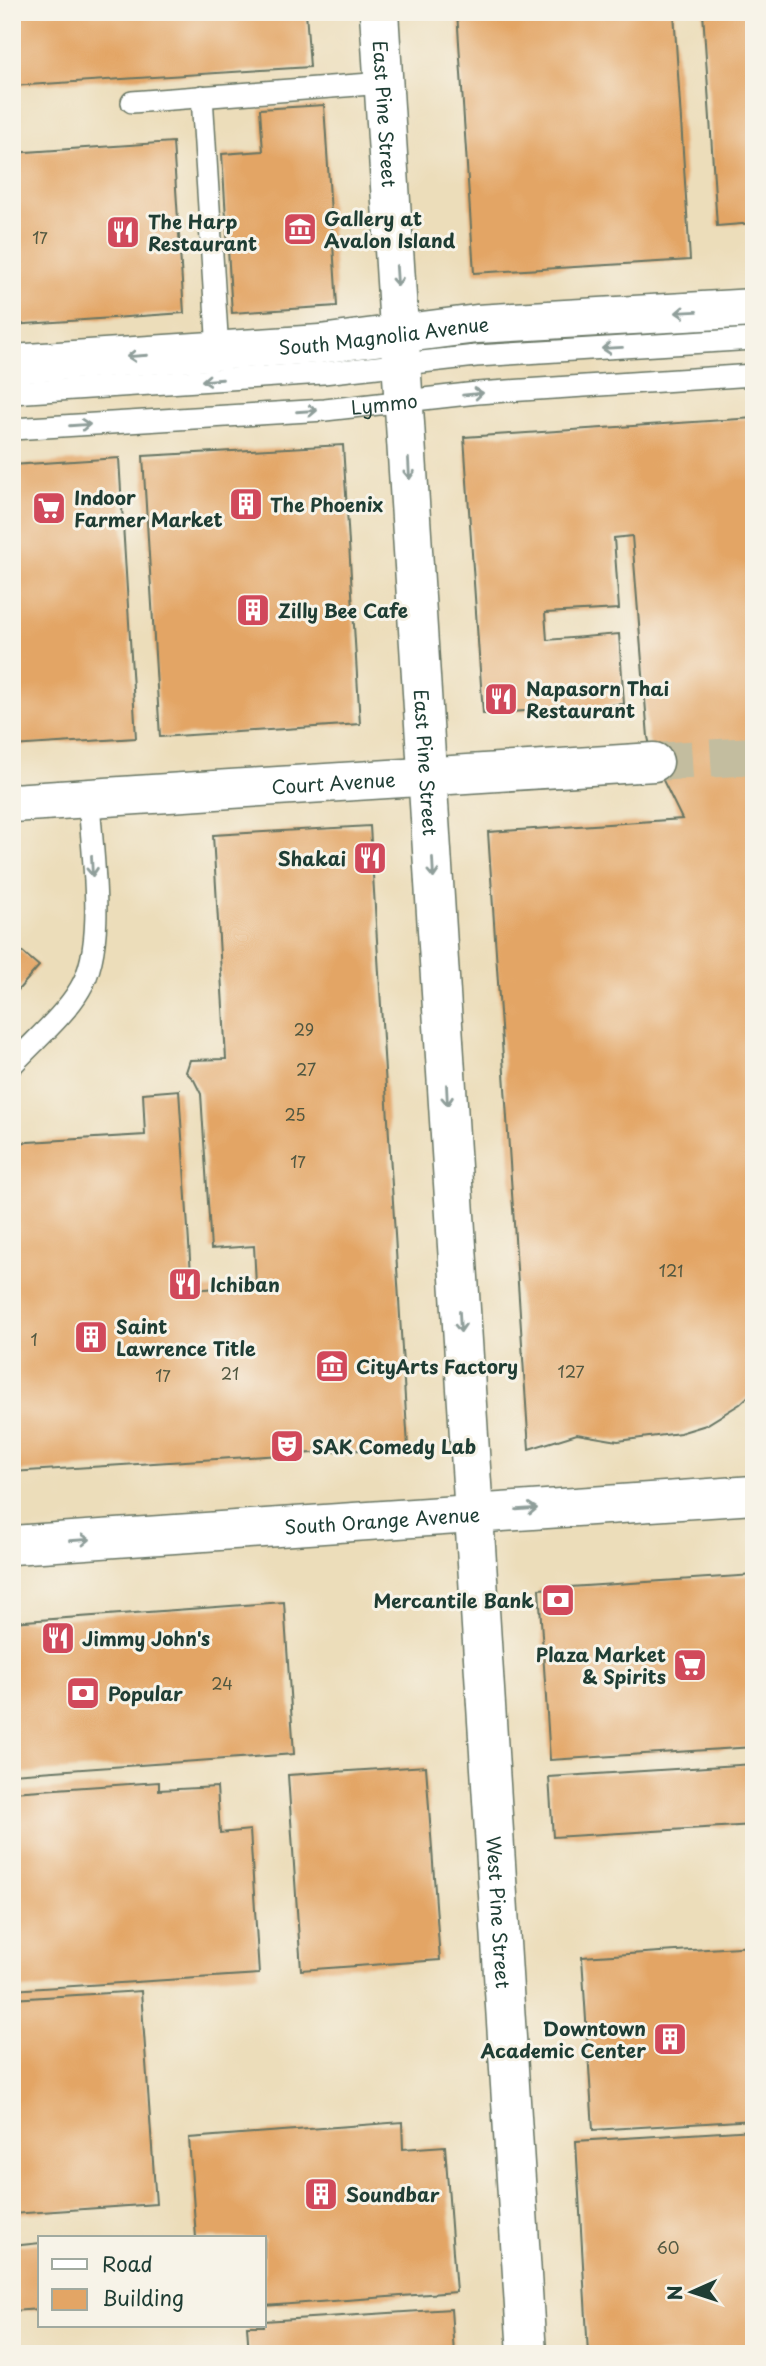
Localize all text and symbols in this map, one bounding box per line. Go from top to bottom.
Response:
street label: East Pine Street [367,40,404,188]
place label: Gallery at Avalon Island [324,204,456,254]
place label: The Harp Restaurant [148,207,257,257]
museum icon: Gallery at Avalon Island [281,210,319,248]
restaurant icon: The Harp Restaurant [104,213,142,251]
house number: 17 [32,225,48,249]
one-way arrow [390,264,403,287]
one-way arrow [674,305,697,318]
street label: South Magnolia Avenue [278,309,490,361]
one-way arrow [601,341,624,354]
one-way arrow [126,350,149,363]
one-way arrow [202,374,224,387]
street label: Lymmo [349,386,419,421]
one-way arrow [461,387,484,400]
one-way arrow [296,404,318,417]
one-way arrow [69,418,91,431]
one-way arrow [403,457,416,480]
place label: Indoor Farmer Market [74,483,223,533]
building icon: The Phoenix [227,485,265,523]
supermarket icon: Indoor Farmer Market [30,489,68,527]
place label: The Phoenix [270,490,383,518]
building icon: Zilly Bee Cafe [234,591,272,629]
place label: Zilly Bee Cafe [278,596,408,624]
place label: Napasorn Thai Restaurant [526,674,669,724]
restaurant icon: Napasorn Thai Restaurant [482,680,520,718]
street label: East Pine Street [408,688,445,837]
street label: Court Avenue [271,765,396,800]
restaurant icon: Shakai [351,839,389,877]
place label: Shakai [278,844,346,872]
one-way arrow [86,854,99,877]
one-way arrow [427,856,440,879]
house number: 29 [294,1017,314,1041]
house number: 27 [296,1057,316,1081]
one-way arrow [440,1083,453,1106]
house number: 25 [284,1102,306,1126]
house number: 17 [290,1149,306,1173]
house number: 121 [659,1258,683,1282]
restaurant icon: Ichiban [166,1265,204,1303]
place label: Ichiban [210,1270,280,1298]
one-way arrow [454,1310,467,1333]
place label: Saint Lawrence Title [116,1312,256,1362]
building icon: Saint Lawrence Title [72,1318,110,1356]
house number: 1 [30,1327,38,1351]
museum icon: CityArts Factory [313,1347,351,1385]
place label: CityArts Factory [356,1352,518,1380]
house number: 127 [557,1359,585,1383]
house number: 21 [221,1361,239,1385]
house number: 17 [155,1363,171,1387]
theatre icon: SAK Comedy Lab [268,1427,306,1465]
place label: SAK Comedy Lab [312,1432,476,1460]
street label: South Orange Avenue [284,1500,481,1541]
one-way arrow [515,1502,538,1515]
one-way arrow [69,1533,91,1546]
bank icon: Mercantile Bank [539,1581,577,1619]
place label: Mercantile Bank [373,1586,534,1614]
restaurant icon: Jimmy John's [39,1619,77,1657]
place label: Jimmy John's [82,1624,210,1652]
place label: Plaza Market & Spirits [536,1640,666,1690]
supermarket icon: Plaza Market & Spirits [671,1646,709,1684]
house number: 24 [211,1671,233,1695]
bank icon: Popular [64,1674,102,1712]
place label: Popular [108,1679,183,1707]
street label: West Pine Street [480,1835,518,1990]
place label: Downtown Academic Center [480,2014,646,2064]
building icon: Downtown Academic Center [651,2020,689,2058]
building icon: Soundbar [302,2175,340,2213]
place label: Soundbar [346,2180,440,2208]
house number: 60 [657,2235,679,2259]
legend [38,2236,266,2328]
text: Road [102,2247,153,2279]
north arrow [658,2258,728,2328]
text: Building [102,2281,184,2313]
text: N [660,2285,688,2301]

